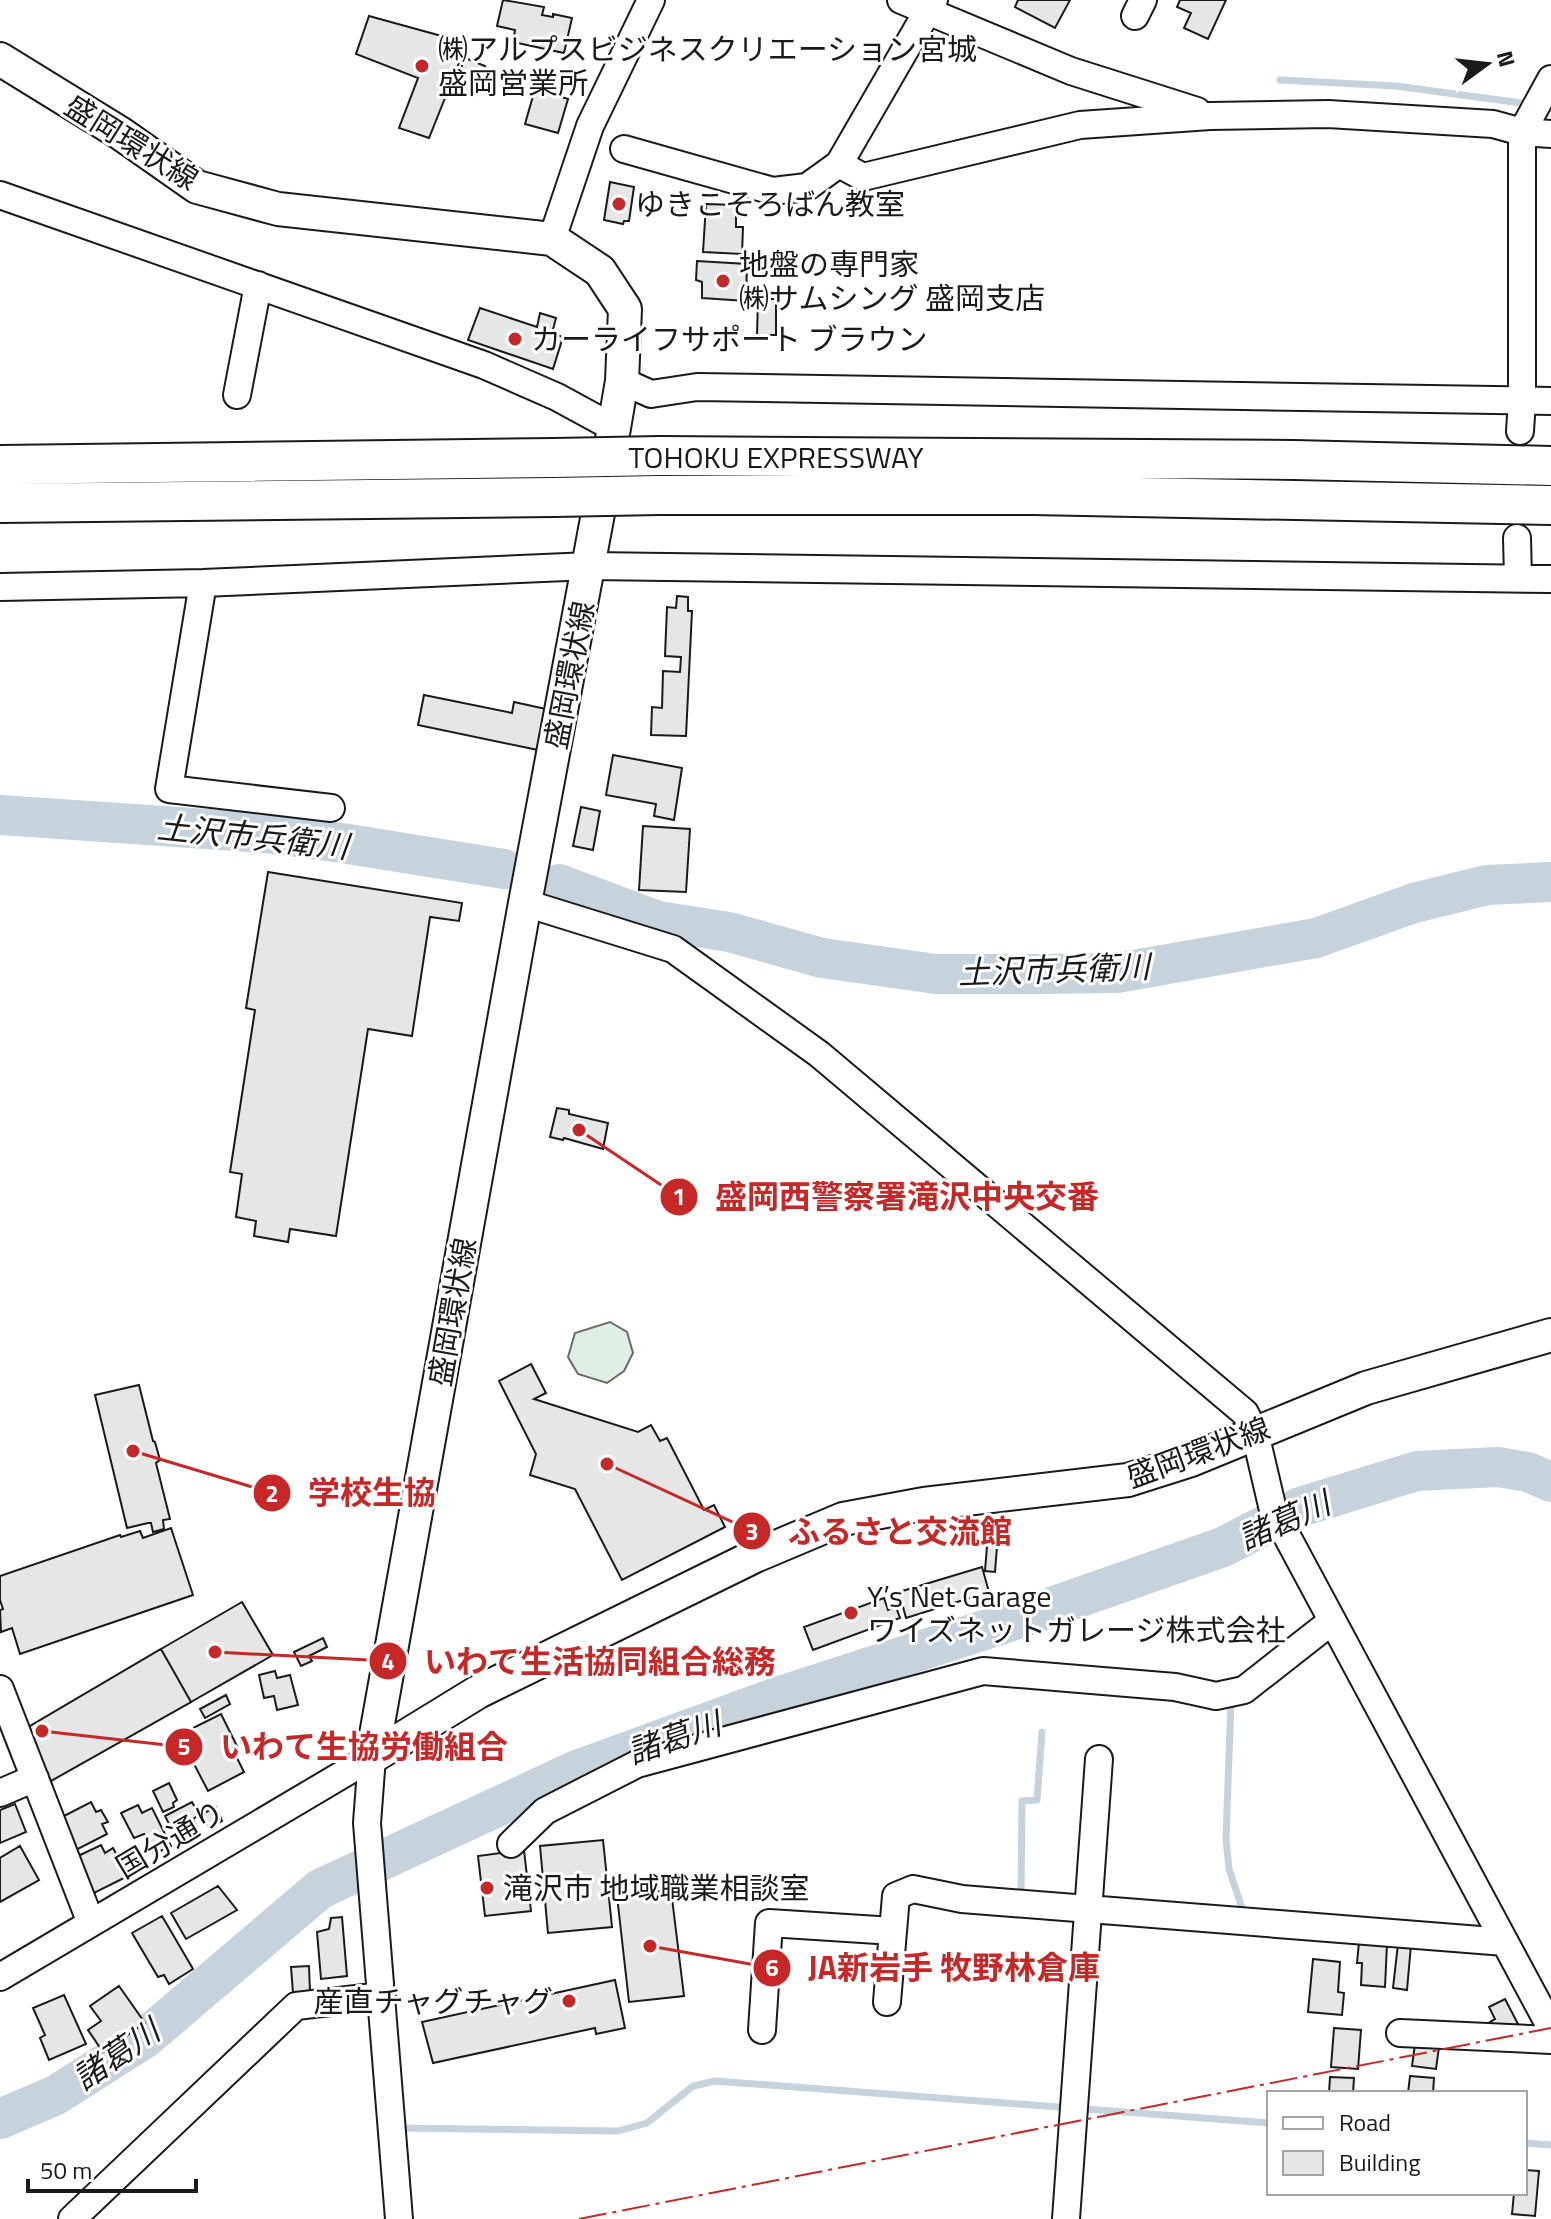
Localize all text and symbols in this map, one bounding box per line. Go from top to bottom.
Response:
north arrow [1447,24,1527,104]
place label: ㈱アルプスビジネスクリエーション宮城 盛岡営業所 [438,26,977,106]
text: N [1488,47,1525,71]
marker: ㈱アルプスビジネスクリエーション宮城 盛岡営業所 [413,57,431,75]
street label: 盛岡環状線 [56,83,208,201]
place label: ゆきこそろばん教室 [635,181,905,227]
marker: ゆきこそろばん教室 [610,195,628,213]
place label: 地盤の専門家 ㈱サムシング 盛岡支店 [739,241,1045,321]
marker: 地盤の専門家 ㈱サムシング 盛岡支店 [714,272,732,290]
place label: カーライフサポート ブラウン [531,316,928,362]
marker: カーライフサポート ブラウン [506,330,524,348]
street label: TOHOKU EXPRESSWAY [628,434,924,480]
street label: 盛岡環状線 [532,597,606,753]
water label: 土沢市兵衛川 [155,802,354,870]
water label: 土沢市兵衛川 [957,942,1154,996]
callout: 盛岡西警察署滝沢中央交番 [659,1169,1115,1225]
text: 盛岡西警察署滝沢中央交番 [715,1172,1099,1220]
text: 1 [672,1178,686,1214]
street label: 盛岡環状線 [416,1234,488,1390]
street label: 盛岡環状線 [1120,1405,1276,1499]
callout: 学校生協 [252,1465,452,1521]
text: 学校生協 [308,1468,436,1516]
text: 2 [265,1475,279,1511]
water label: 諸葛川 [1230,1477,1340,1561]
callout: ふるさと交流館 [732,1503,1028,1559]
text: ふるさと交流館 [788,1507,1012,1555]
text: 3 [745,1513,759,1549]
place label: Y’s Net Garage ワイズネットガレージ株式会社 [867,1573,1286,1653]
marker: Y’s Net Garage ワイズネットガレージ株式会社 [842,1604,860,1622]
callout: いわて生活協同組合総務 [368,1633,792,1689]
text: いわて生活協同組合総務 [424,1637,776,1685]
text: 4 [381,1643,395,1679]
water label: 諸葛川 [621,1698,730,1775]
callout: いわて生協労働組合 [164,1719,524,1775]
text: いわて生協労働組合 [220,1722,508,1770]
text: 5 [177,1728,191,1764]
street label: 国分通り [107,1788,233,1890]
place label: 滝沢市 地域職業相談室 [503,1865,810,1911]
marker: 滝沢市 地域職業相談室 [478,1879,496,1897]
callout: JA新岩手 牧野林倉庫 [752,1940,1116,1996]
text: JA新岩手 牧野林倉庫 [808,1943,1100,1991]
text: 6 [765,1949,779,1985]
place label: 産直チャグチャグ [314,1978,553,2024]
marker: 産直チャグチャグ [560,1992,578,2010]
water label: 諸葛川 [63,2005,172,2101]
legend [1267,2091,1527,2195]
text: Road [1339,2104,1391,2140]
scale bar [28,2143,196,2193]
text: Building [1339,2144,1421,2180]
text: 50 m [40,2152,92,2188]

